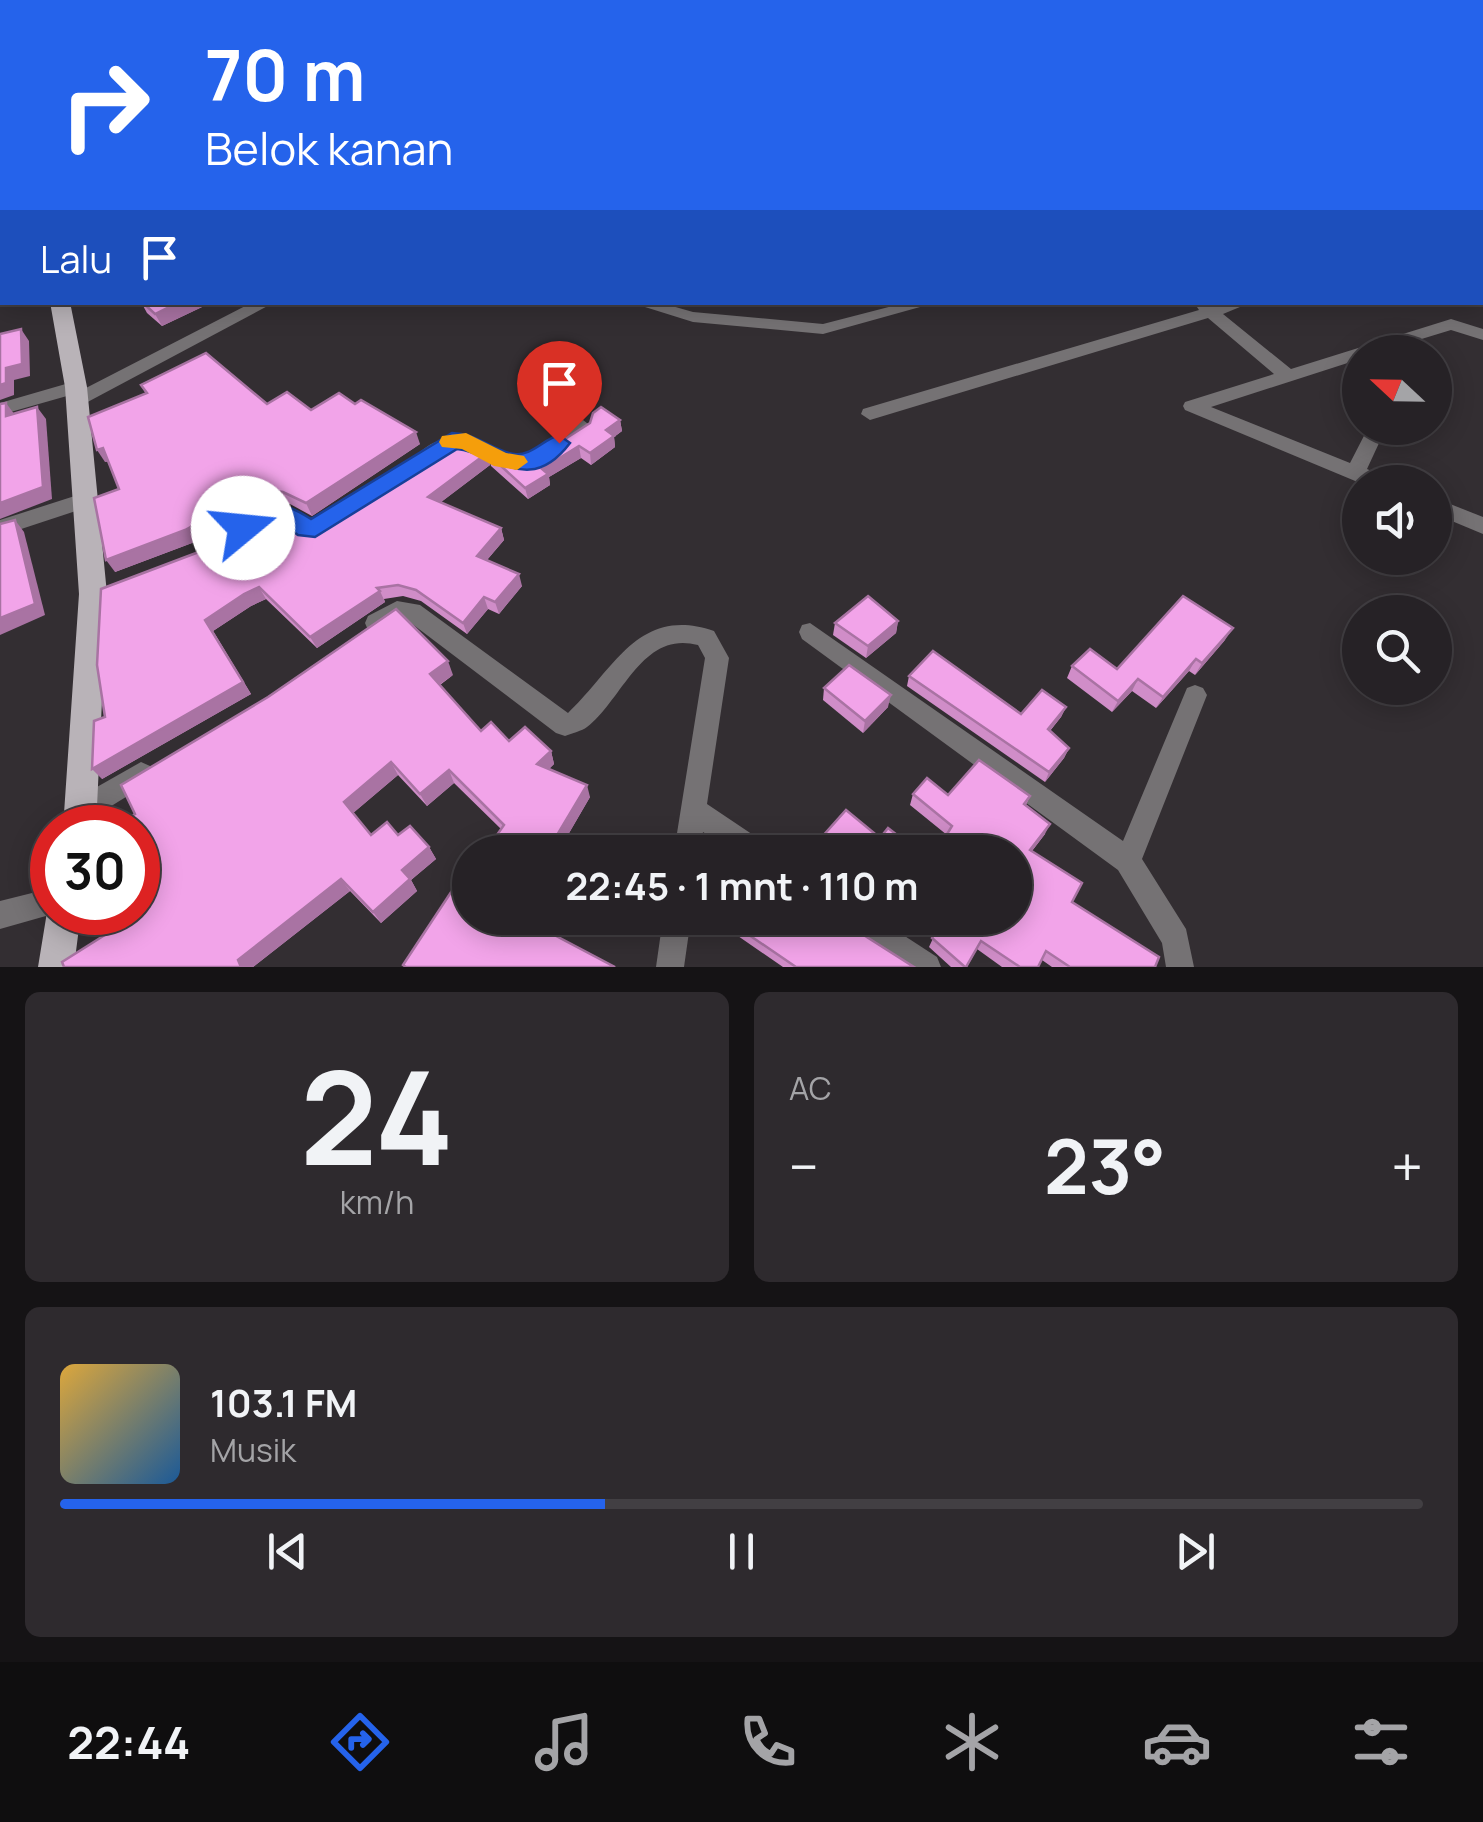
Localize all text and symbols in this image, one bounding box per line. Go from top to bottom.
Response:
text: 70 m [205,26,365,122]
icon: right [40,40,170,170]
text: Belok kanan [205,117,453,179]
icon: arrive [132,230,187,285]
text: Lalu [40,232,112,284]
north arrow [1342,335,1452,445]
map controls [1342,335,1452,705]
pin [517,341,602,444]
icon: arrive [532,356,587,411]
button: sound [1342,465,1452,575]
position arrow [191,476,295,580]
button: search [1342,595,1452,705]
speed limit sign: 30 [30,805,160,935]
text: 22:45 · 1 mnt · 110 m [565,859,919,911]
text: 24 [300,1026,454,1204]
text: AC [789,1066,832,1110]
text: 23° [1044,1114,1166,1217]
text: − [789,1128,819,1204]
text: + [1391,1128,1423,1204]
text: km/h [340,1180,414,1224]
text: 103.1 FM [210,1376,357,1428]
text: Musik [210,1428,296,1472]
icon: previous [260,1524,315,1579]
icon: pause [714,1524,769,1579]
icon: next [1168,1524,1223,1579]
icon: directions [325,1707,395,1777]
icon: music [529,1707,599,1777]
icon: phone [733,1707,803,1777]
icon: climate [937,1707,1007,1777]
icon: car [1142,1707,1212,1777]
icon: filters [1346,1707,1416,1777]
text: 22:44 [67,1711,190,1773]

